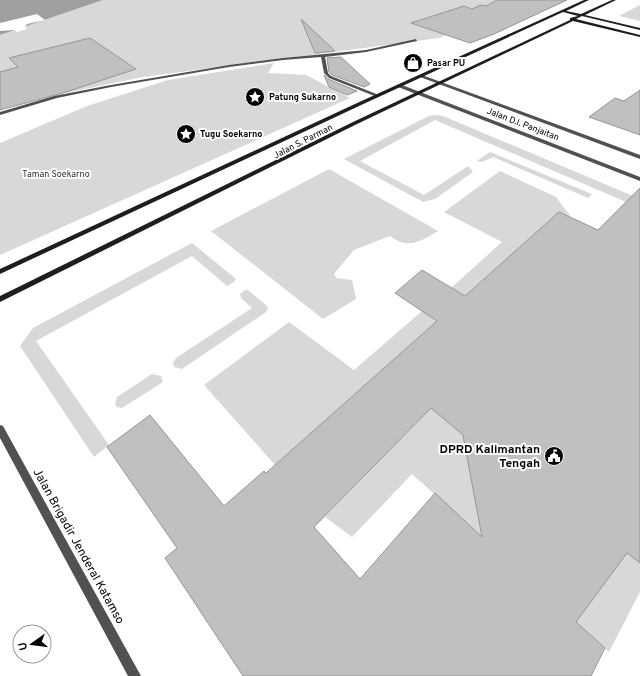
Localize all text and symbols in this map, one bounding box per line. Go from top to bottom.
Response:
shop icon: Pasar PU [402,52,424,74]
place label: Pasar PU [427,58,465,69]
place icon: Patung Sukarno [244,86,266,108]
place label: Patung Sukarno [269,92,336,103]
street label: Jalan D.I. Panjaitan [485,106,561,143]
street label: Jalan S. Parman [272,122,335,161]
place icon: Tugu Soekarno [175,123,197,145]
place label: Tugu Soekarno [200,129,262,140]
park label: Taman Soekarno [22,169,90,180]
place label: DPRD Kalimantan Tengah [440,442,540,472]
public building icon: DPRD Kalimantan Tengah [543,445,565,467]
street label: Jalan Brigadir Jenderal Katamso [29,466,128,627]
north arrow [12,624,52,664]
text: U [16,641,31,652]

